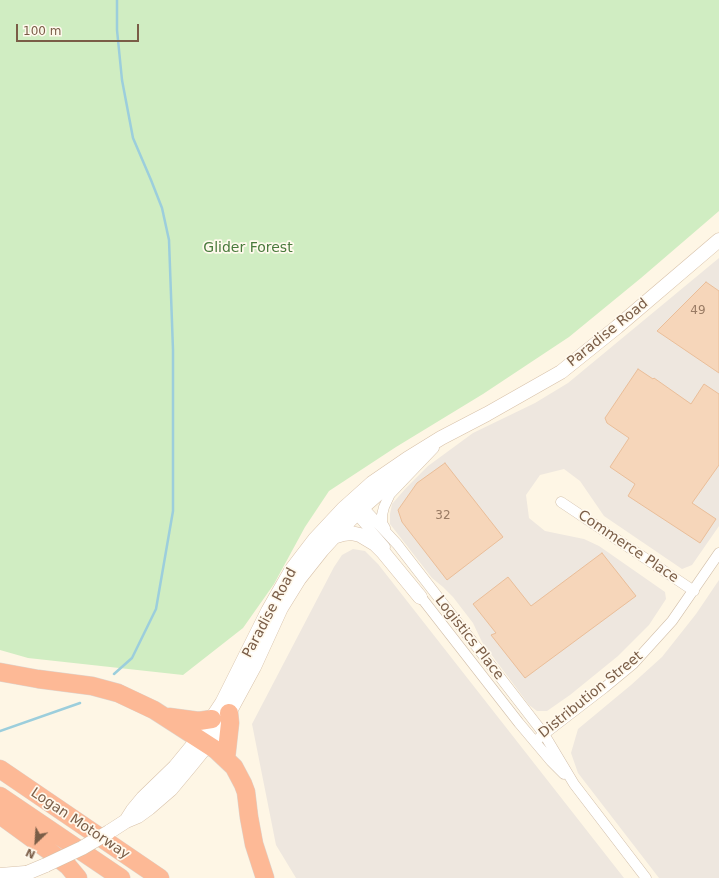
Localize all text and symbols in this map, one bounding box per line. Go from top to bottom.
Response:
scale bar [18,16,141,42]
text: 100 m [23,24,61,38]
park label: Glider Forest [203,240,293,256]
street label: Paradise Road [564,295,652,371]
house number: 49 [690,304,706,318]
street label: Commerce Place [575,507,681,587]
house number: 32 [435,509,451,523]
street label: Paradise Road [239,565,301,661]
street label: Logistics Place [431,593,507,683]
street label: Distribution Street [536,648,646,742]
street label: Logan Motorway [27,785,133,863]
north arrow [16,822,56,862]
text: N [24,845,38,861]

